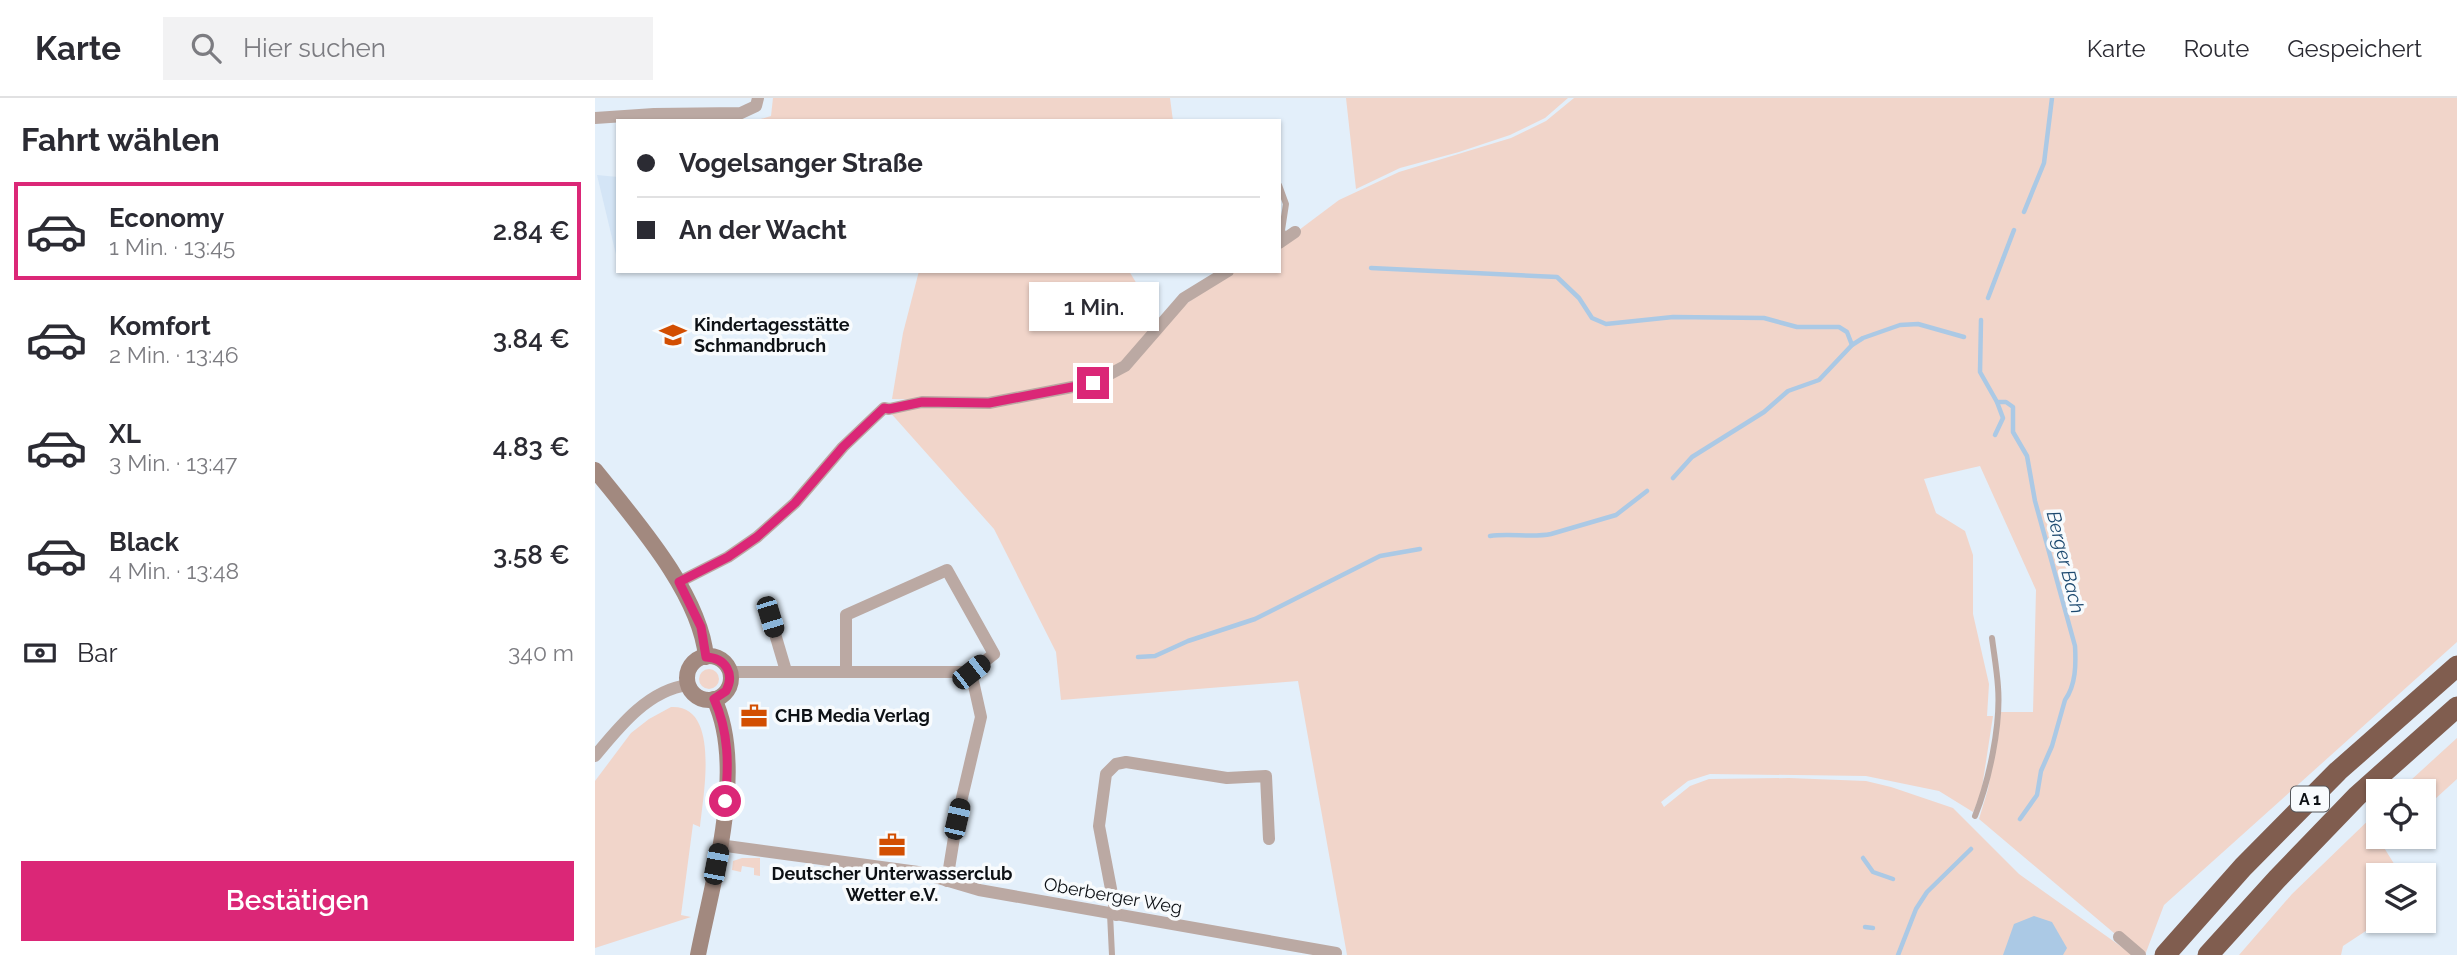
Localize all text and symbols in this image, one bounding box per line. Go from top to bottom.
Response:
search box [163,17,653,80]
text: Karte [35,29,121,68]
icon: search [187,29,225,67]
text: Hier suchen [243,33,386,63]
text: Karte [2087,34,2146,63]
text: Route [2184,34,2249,63]
text: Gespeichert [2287,34,2422,63]
text: Fahrt wählen [21,121,220,158]
text: Vogelsanger Straße [679,148,923,178]
icon: car [25,200,88,263]
text: Economy [109,203,224,233]
text: An der Wacht [679,215,847,245]
text: 2.84 € [493,216,570,246]
text: 1 Min. · 13:45 [109,233,235,260]
callout: 1 Min. [1028,282,1158,330]
text: 1 Min. [1064,293,1124,320]
icon: car [25,308,88,371]
text: Komfort [109,311,211,341]
place label: Kindertagesstätte Schmandbruch [694,314,850,356]
school or university icon: Kindertagesstätte Schmandbruch [658,320,688,350]
text: 3.84 € [493,324,570,354]
text: 2 Min. · 13:46 [109,341,239,368]
route end [1077,367,1109,399]
icon: car [25,416,88,479]
text: XL [109,419,141,449]
text: 4.83 € [493,432,570,462]
text: 3 Min. · 13:47 [109,449,237,476]
water label: Berger Bach [2043,508,2089,616]
icon: car [25,524,88,587]
text: Black [109,527,179,557]
text: 3.58 € [493,540,570,570]
text: 4 Min. · 13:48 [109,557,239,584]
car [754,594,787,640]
icon: cash [21,634,59,672]
text: Bar [77,638,118,668]
text: 340 m [508,639,574,666]
car [948,651,995,693]
office icon: CHB Media Verlag [739,701,769,731]
place label: CHB Media Verlag [775,705,930,726]
map controls [2366,779,2436,933]
button: locate [2366,779,2436,849]
route start [709,785,741,817]
road number: A 1 [2291,786,2329,812]
car [943,796,972,842]
office icon: Deutscher Unterwasserclub Wetter e.V. [877,830,907,860]
car [702,841,731,887]
button: Bestätigen [21,861,574,941]
place label: Deutscher Unterwasserclub Wetter e.V. [772,863,1012,905]
button: layers [2366,863,2436,933]
street label: Oberberger Weg [1042,873,1184,918]

